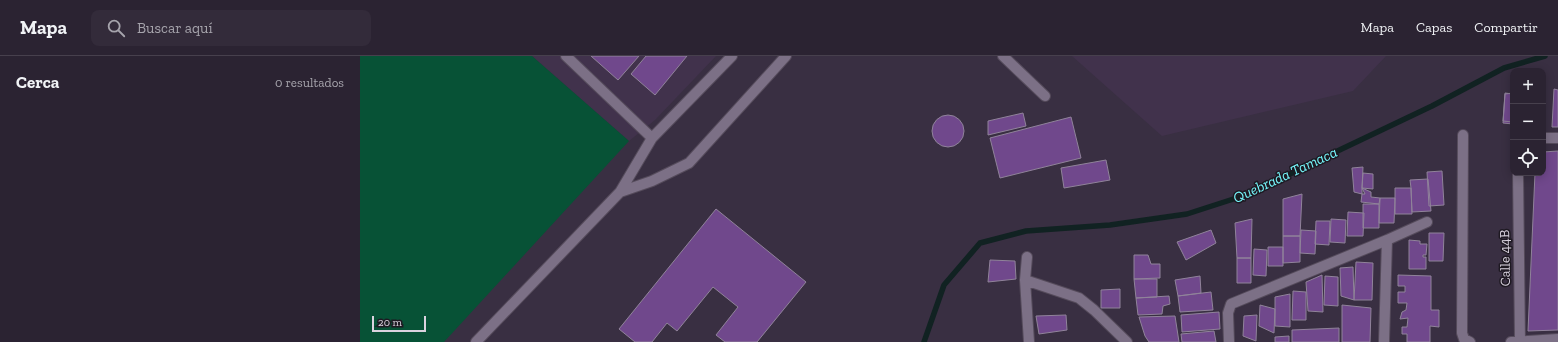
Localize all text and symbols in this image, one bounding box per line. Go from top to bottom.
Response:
search box [91,10,371,46]
text: Mapa [20,16,67,39]
icon: search [105,17,127,39]
text: Buscar aquí [137,19,213,37]
text: Mapa [1361,19,1394,36]
text: Capas [1416,19,1452,36]
text: Compartir [1474,19,1538,36]
map controls [1510,68,1546,176]
button: + [1510,68,1546,104]
text: Cerca [16,72,59,92]
text: 0 resultados [275,75,344,90]
button: − [1510,104,1546,140]
button: locate [1510,140,1546,176]
water label: Quebrada Tamaca [1230,143,1340,207]
street label: Calle 44B [1496,230,1514,286]
scale bar [372,314,426,333]
text: 20 m [378,316,402,329]

